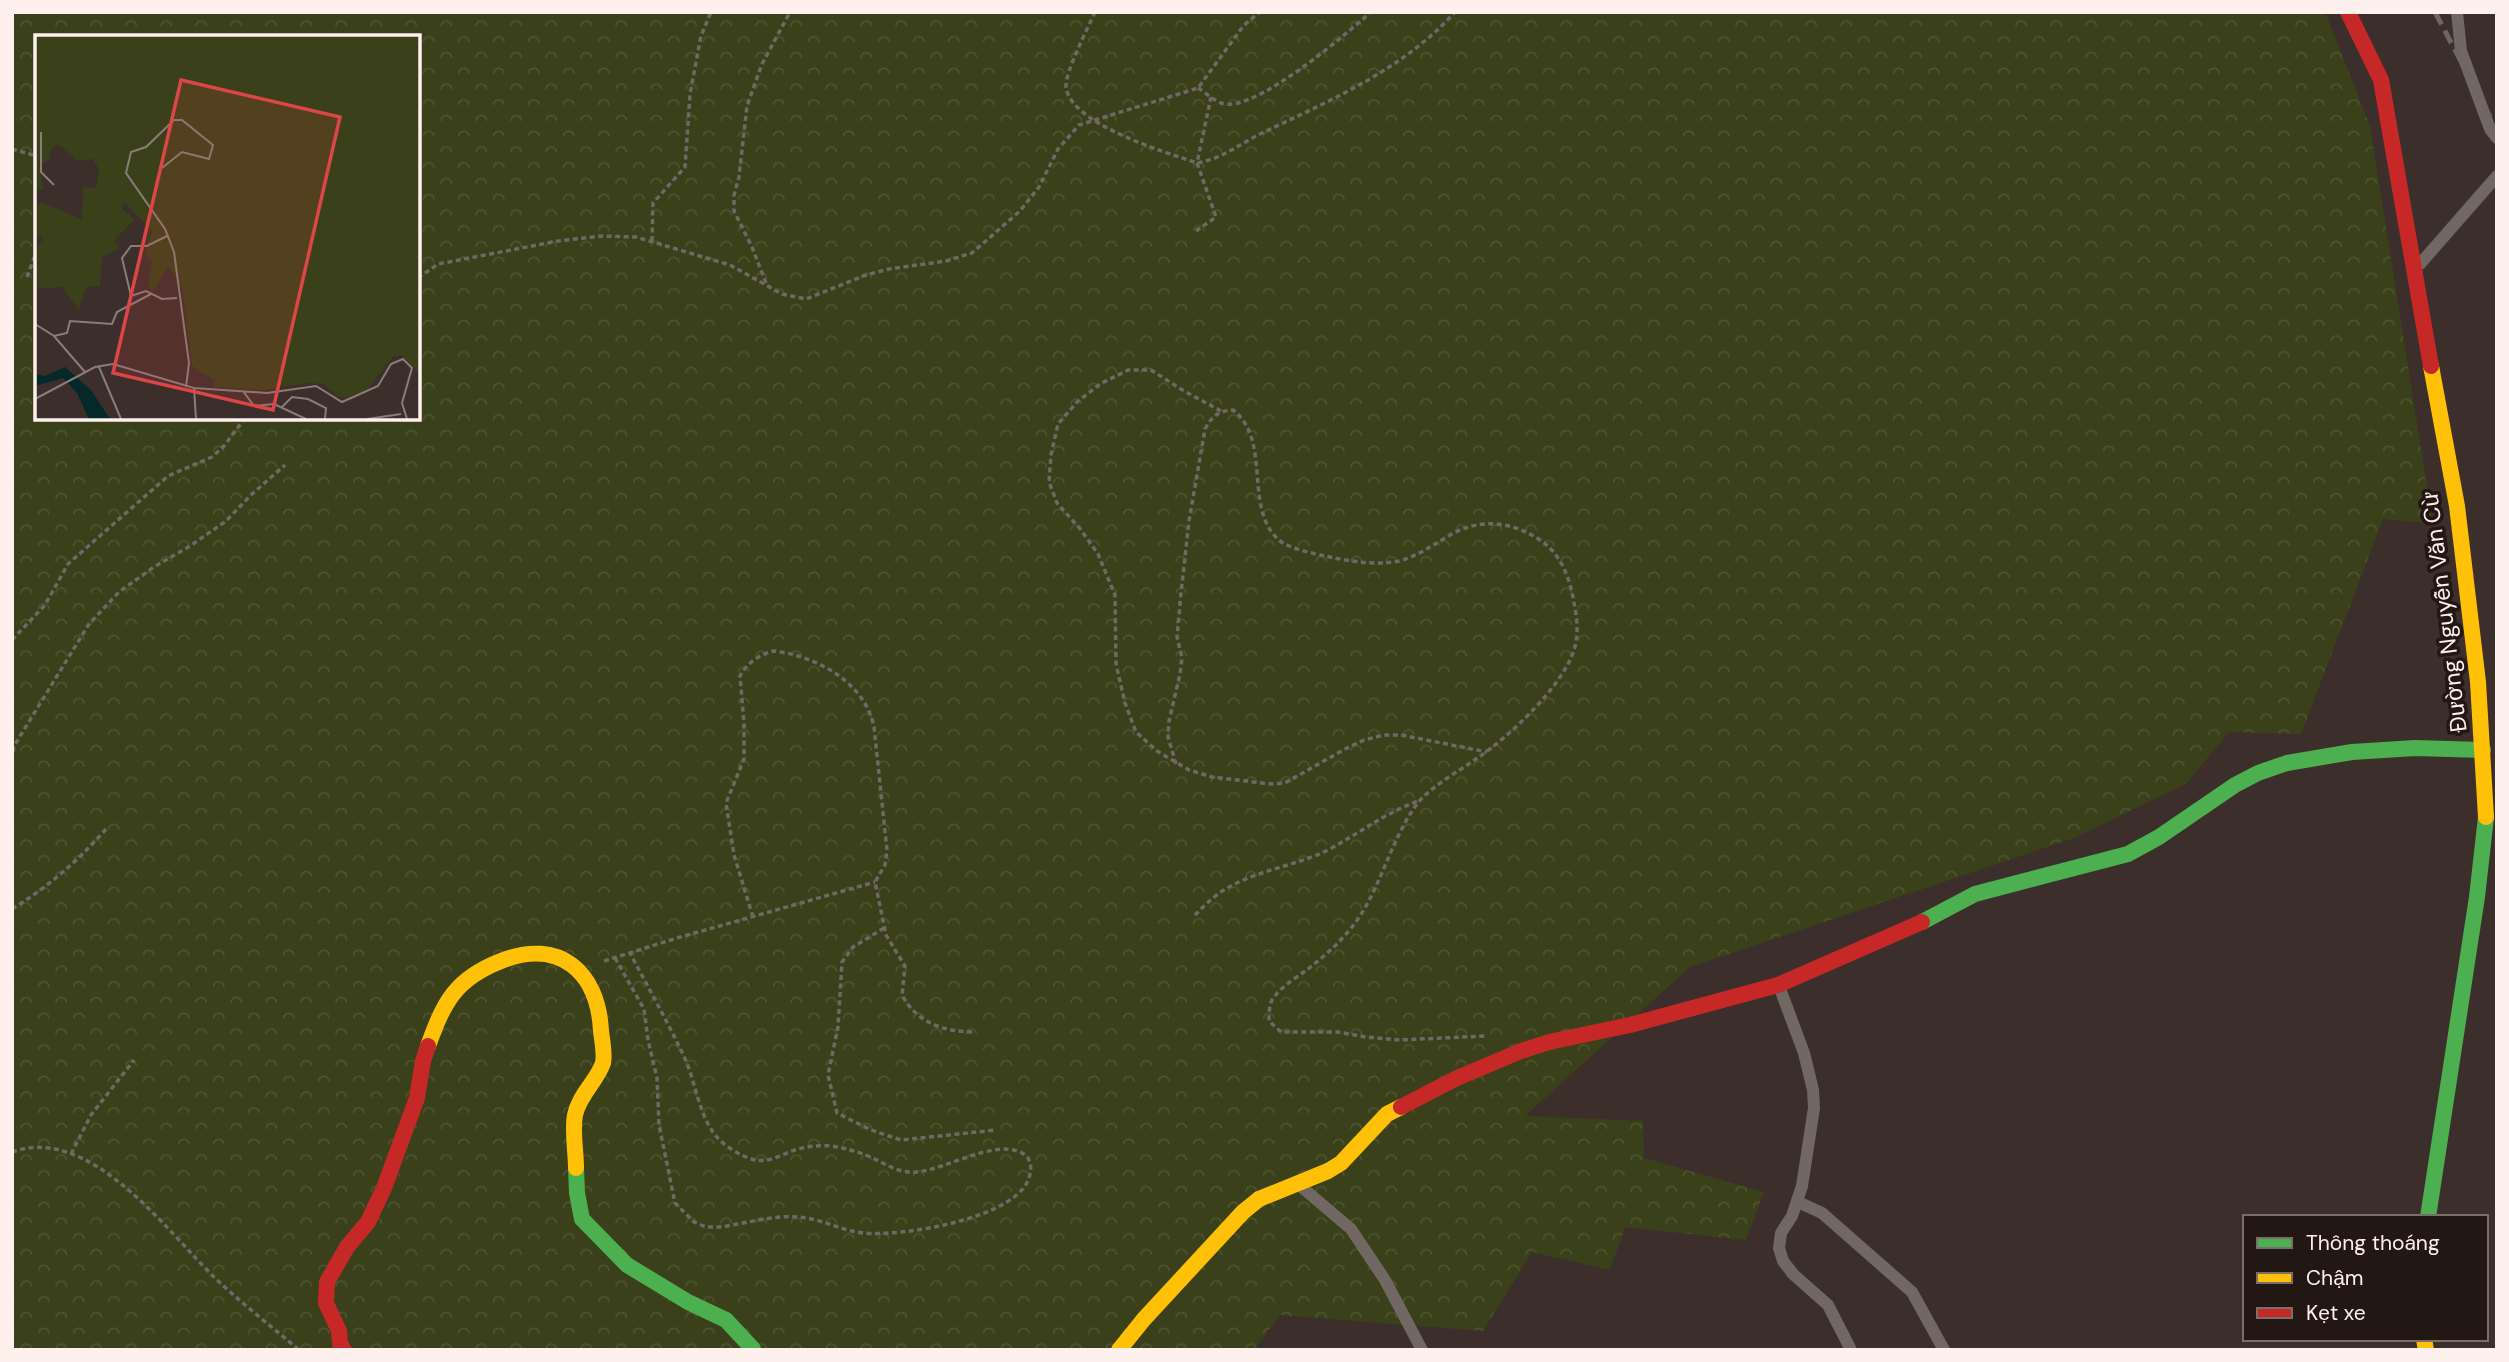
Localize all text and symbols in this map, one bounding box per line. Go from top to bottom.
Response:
inset map [35,35,420,420]
street label: Đường Nguyễn Văn Cừ [2414,490,2474,734]
legend [2243,1215,2488,1341]
text: Thông thoáng [2306,1229,2440,1257]
text: Chậm [2306,1264,2364,1292]
text: Kẹt xe [2306,1299,2366,1327]

